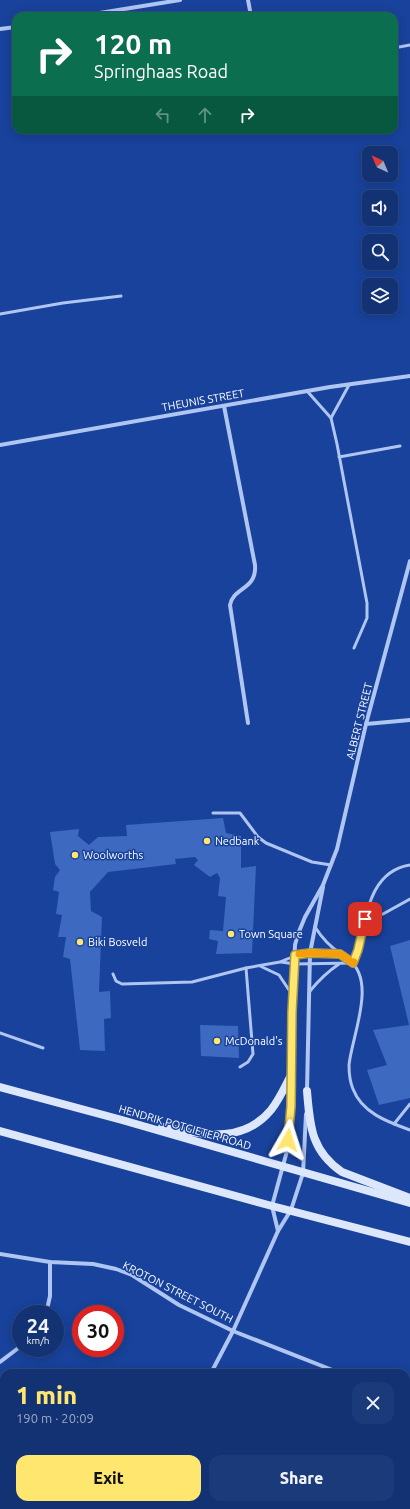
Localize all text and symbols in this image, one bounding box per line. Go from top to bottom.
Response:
icon: right [28,28,80,80]
text: 120 m [94,28,172,59]
text: Springhaas Road [94,61,228,81]
icon: left [152,104,174,126]
icon: ahead [194,104,216,126]
icon: right [236,104,258,126]
north arrow [362,146,398,182]
map controls [362,146,398,314]
button: sound [362,190,398,226]
button: search [362,234,398,270]
button: layers [362,278,398,314]
street label: THEUNIS STREET [161,387,245,413]
street label: ALBERT STREET [344,681,374,761]
place label: Nedbank [215,835,260,847]
marker: Nedbank [202,836,212,846]
place label: Woolworths [83,849,143,861]
marker: Woolworths [70,850,80,860]
pin [348,902,382,936]
icon: arrive [354,908,376,930]
place label: Town Square [239,928,303,940]
marker: Town Square [226,929,236,939]
place label: Biki Bosveld [88,936,147,948]
marker: Biki Bosveld [75,937,85,947]
place label: McDonald's [225,1035,283,1047]
marker: McDonald's [212,1036,222,1046]
street label: HENDRIK POTGIETER ROAD [117,1102,253,1152]
position arrow [267,1119,309,1161]
street label: KROTON STREET SOUTH [121,1259,235,1325]
speed limit sign: 30 [72,1305,124,1357]
text: 24 [27,1314,49,1337]
text: km/h [26,1335,50,1346]
text: 1 min [16,1382,77,1409]
button: close [352,1382,394,1424]
text: 190 m · 20:09 [16,1411,94,1425]
button: Exit [16,1455,201,1501]
button: Share [209,1455,394,1501]

